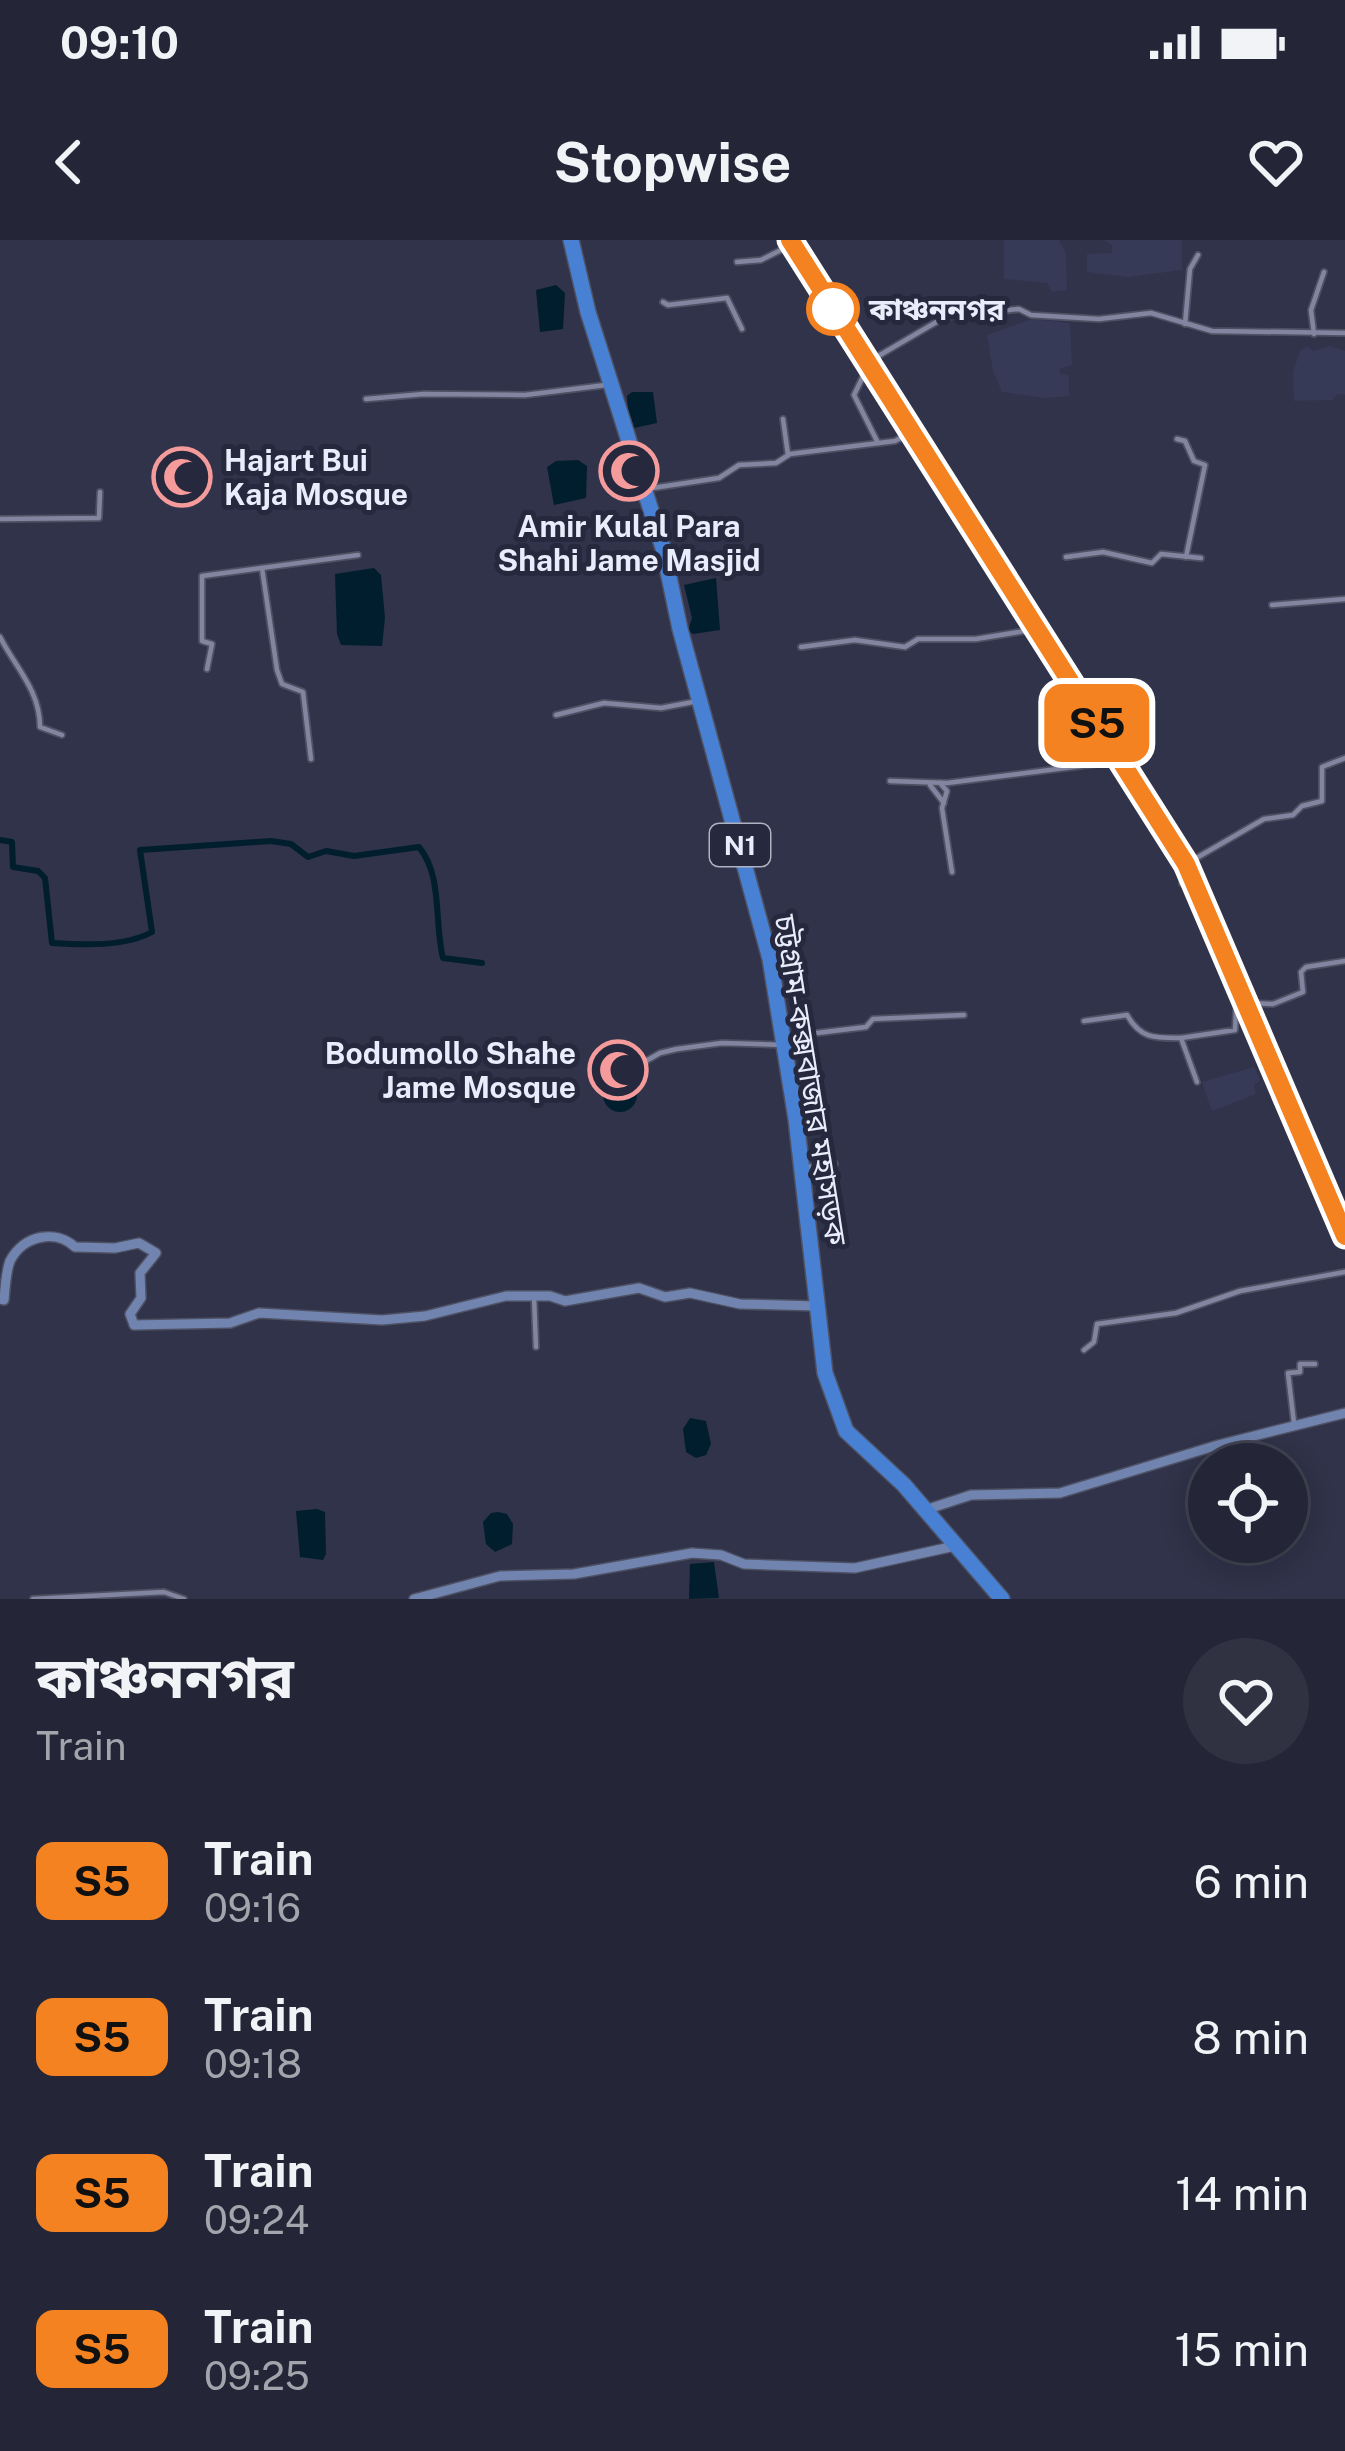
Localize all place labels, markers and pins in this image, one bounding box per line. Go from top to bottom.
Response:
marker: কাঞ্চননগর [808,284,858,334]
place label: কাঞ্চননগর [868,291,1006,327]
mosque icon: Amir Kulal Para Shahi Jame Masjid [598,440,660,502]
place label: Hajart Bui Kaja Mosque [224,442,408,512]
mosque icon: Hajart Bui Kaja Mosque [151,446,213,508]
place label: Amir Kulal Para Shahi Jame Masjid [497,508,761,578]
place label: Bodumollo Shahe Jame Mosque [325,1035,576,1105]
mosque icon: Bodumollo Shahe Jame Mosque [587,1039,649,1101]

